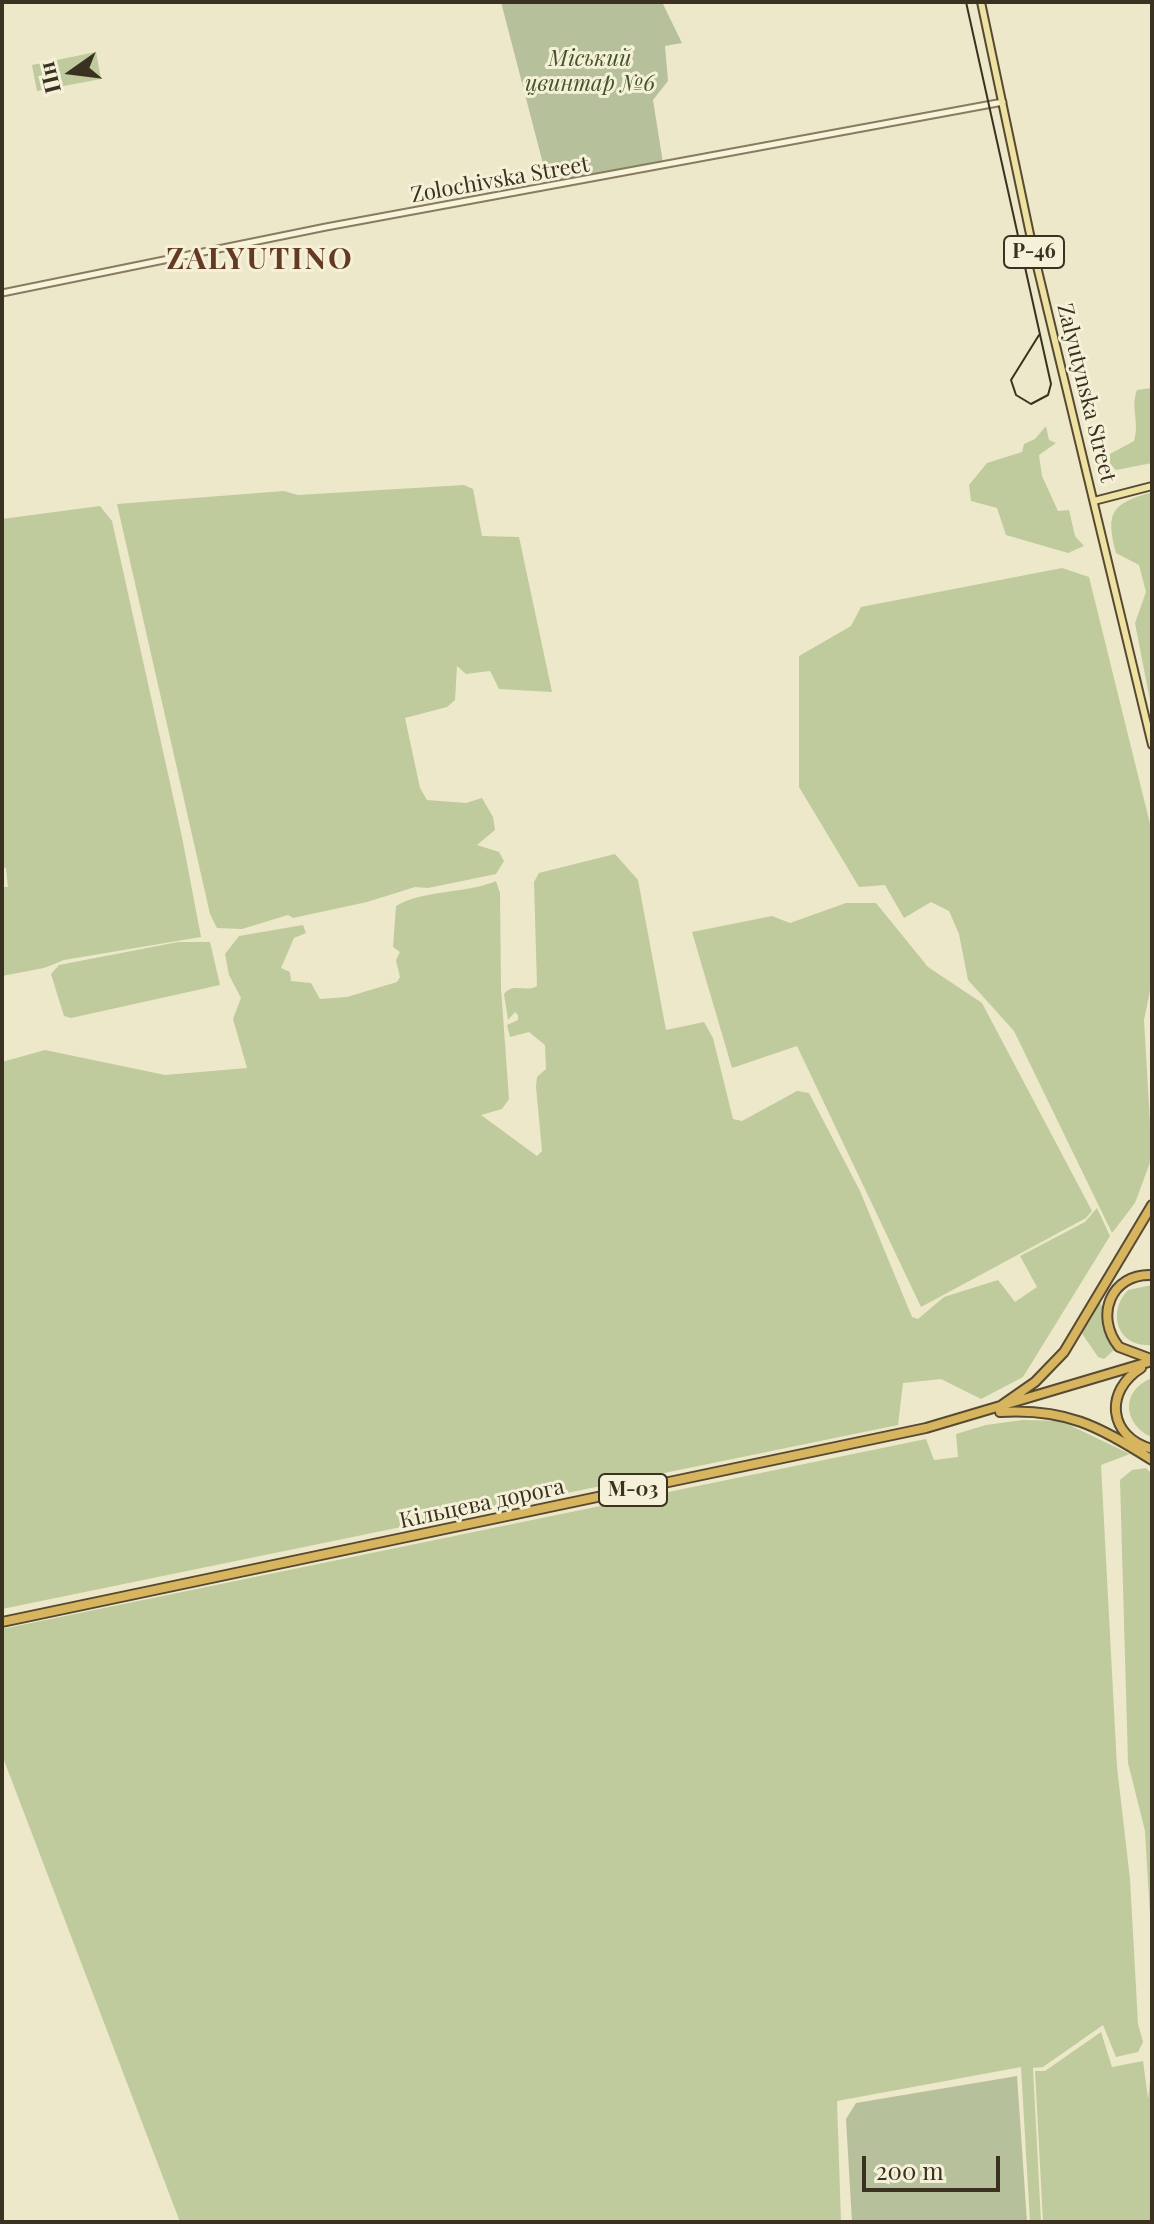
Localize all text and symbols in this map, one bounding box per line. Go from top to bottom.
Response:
north arrow [32,32,112,112]
park label: Міський цвинтар №6 [525,46,655,98]
text: Пн [30,59,67,97]
street label: Zolochivska Street [409,151,591,209]
road number: Р-46 [1004,236,1064,268]
district label: ZALYUTІNO [166,242,354,278]
street label: Zalyutynska Street [1051,301,1121,485]
street label: Кільцева дорога [397,1474,567,1534]
road number: М-03 [599,1474,667,1506]
scale bar [866,2140,1004,2190]
text: 200 m [876,2154,944,2186]

